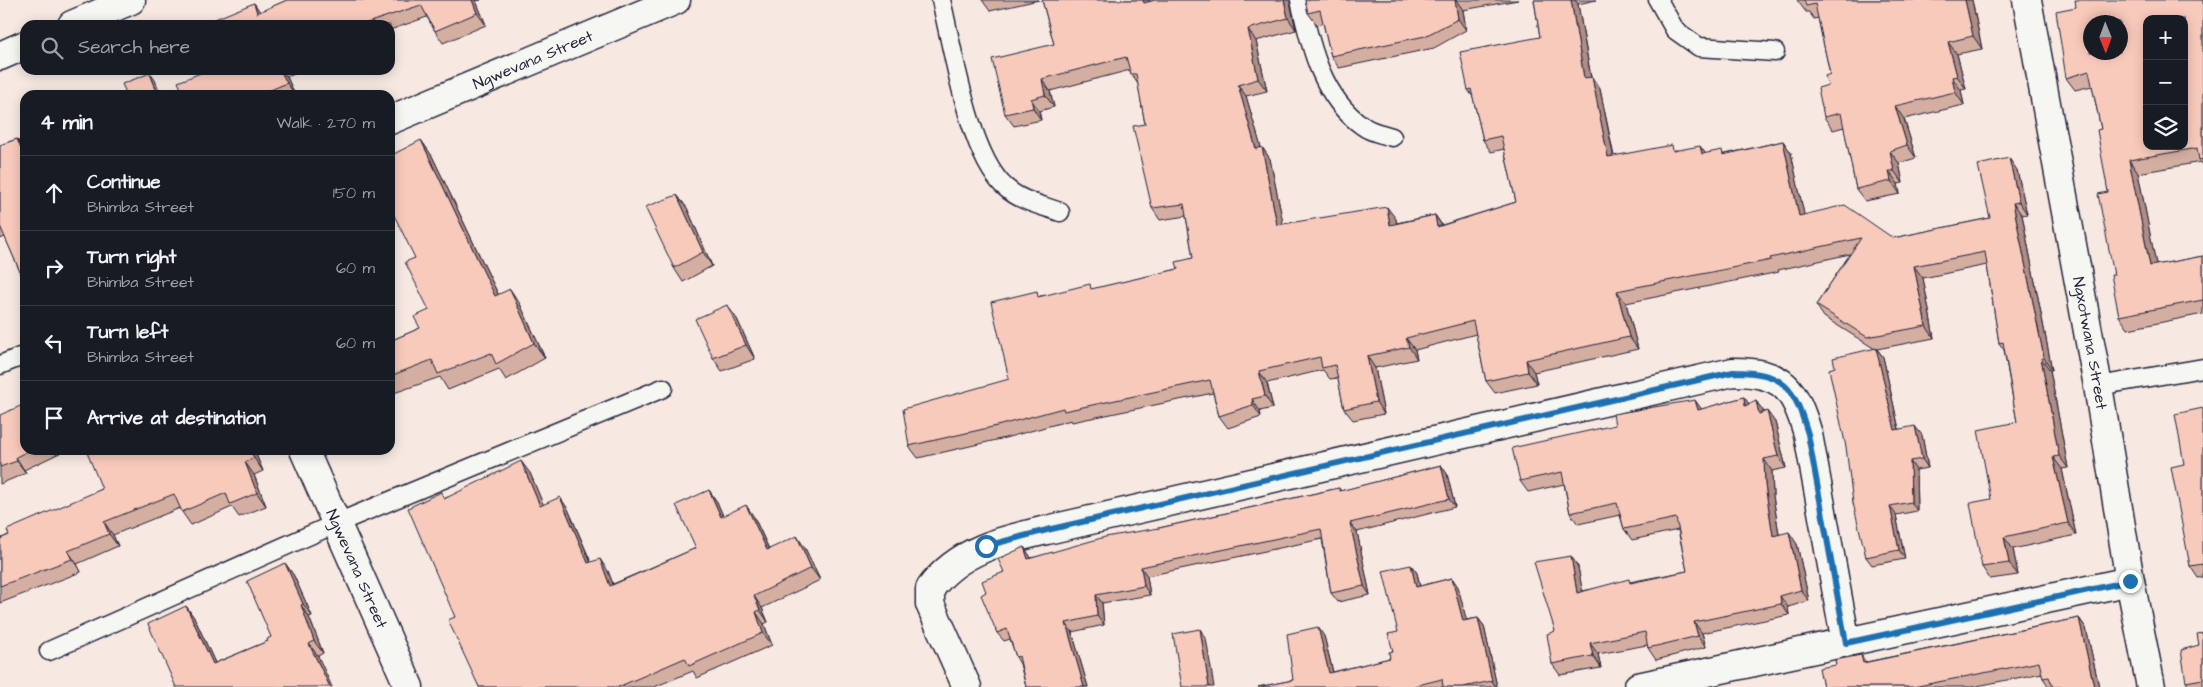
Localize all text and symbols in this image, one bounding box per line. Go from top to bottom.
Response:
north arrow [2083,15,2128,60]
map controls [2143,15,2188,150]
button: + [2143,15,2188,60]
search box [20,20,395,75]
street label: Ngwevana Street [470,25,597,95]
icon: search [38,34,66,62]
text: Search here [78,34,190,61]
button: − [2143,60,2188,105]
button: layers [2143,105,2188,150]
text: 4 min [40,108,93,137]
text: Walk · 270 m [276,112,375,134]
text: Continue [87,169,161,196]
icon: ahead [40,179,68,207]
text: 150 m [333,182,375,204]
text: Bhimba Street [87,196,194,218]
text: Turn right [87,244,176,271]
icon: right [40,254,68,282]
text: 60 m [336,257,375,279]
text: Bhimba Street [87,271,194,293]
street label: Ngxotwana Street [2067,275,2113,412]
text: Turn left [87,319,168,346]
icon: left [40,329,68,357]
text: 60 m [336,332,375,354]
text: Bhimba Street [87,346,194,368]
icon: arrive [40,404,68,432]
text: Arrive at destination [87,405,266,432]
street label: Ngwevana Street [321,506,393,632]
route start [975,535,998,558]
route end [2119,570,2142,593]

